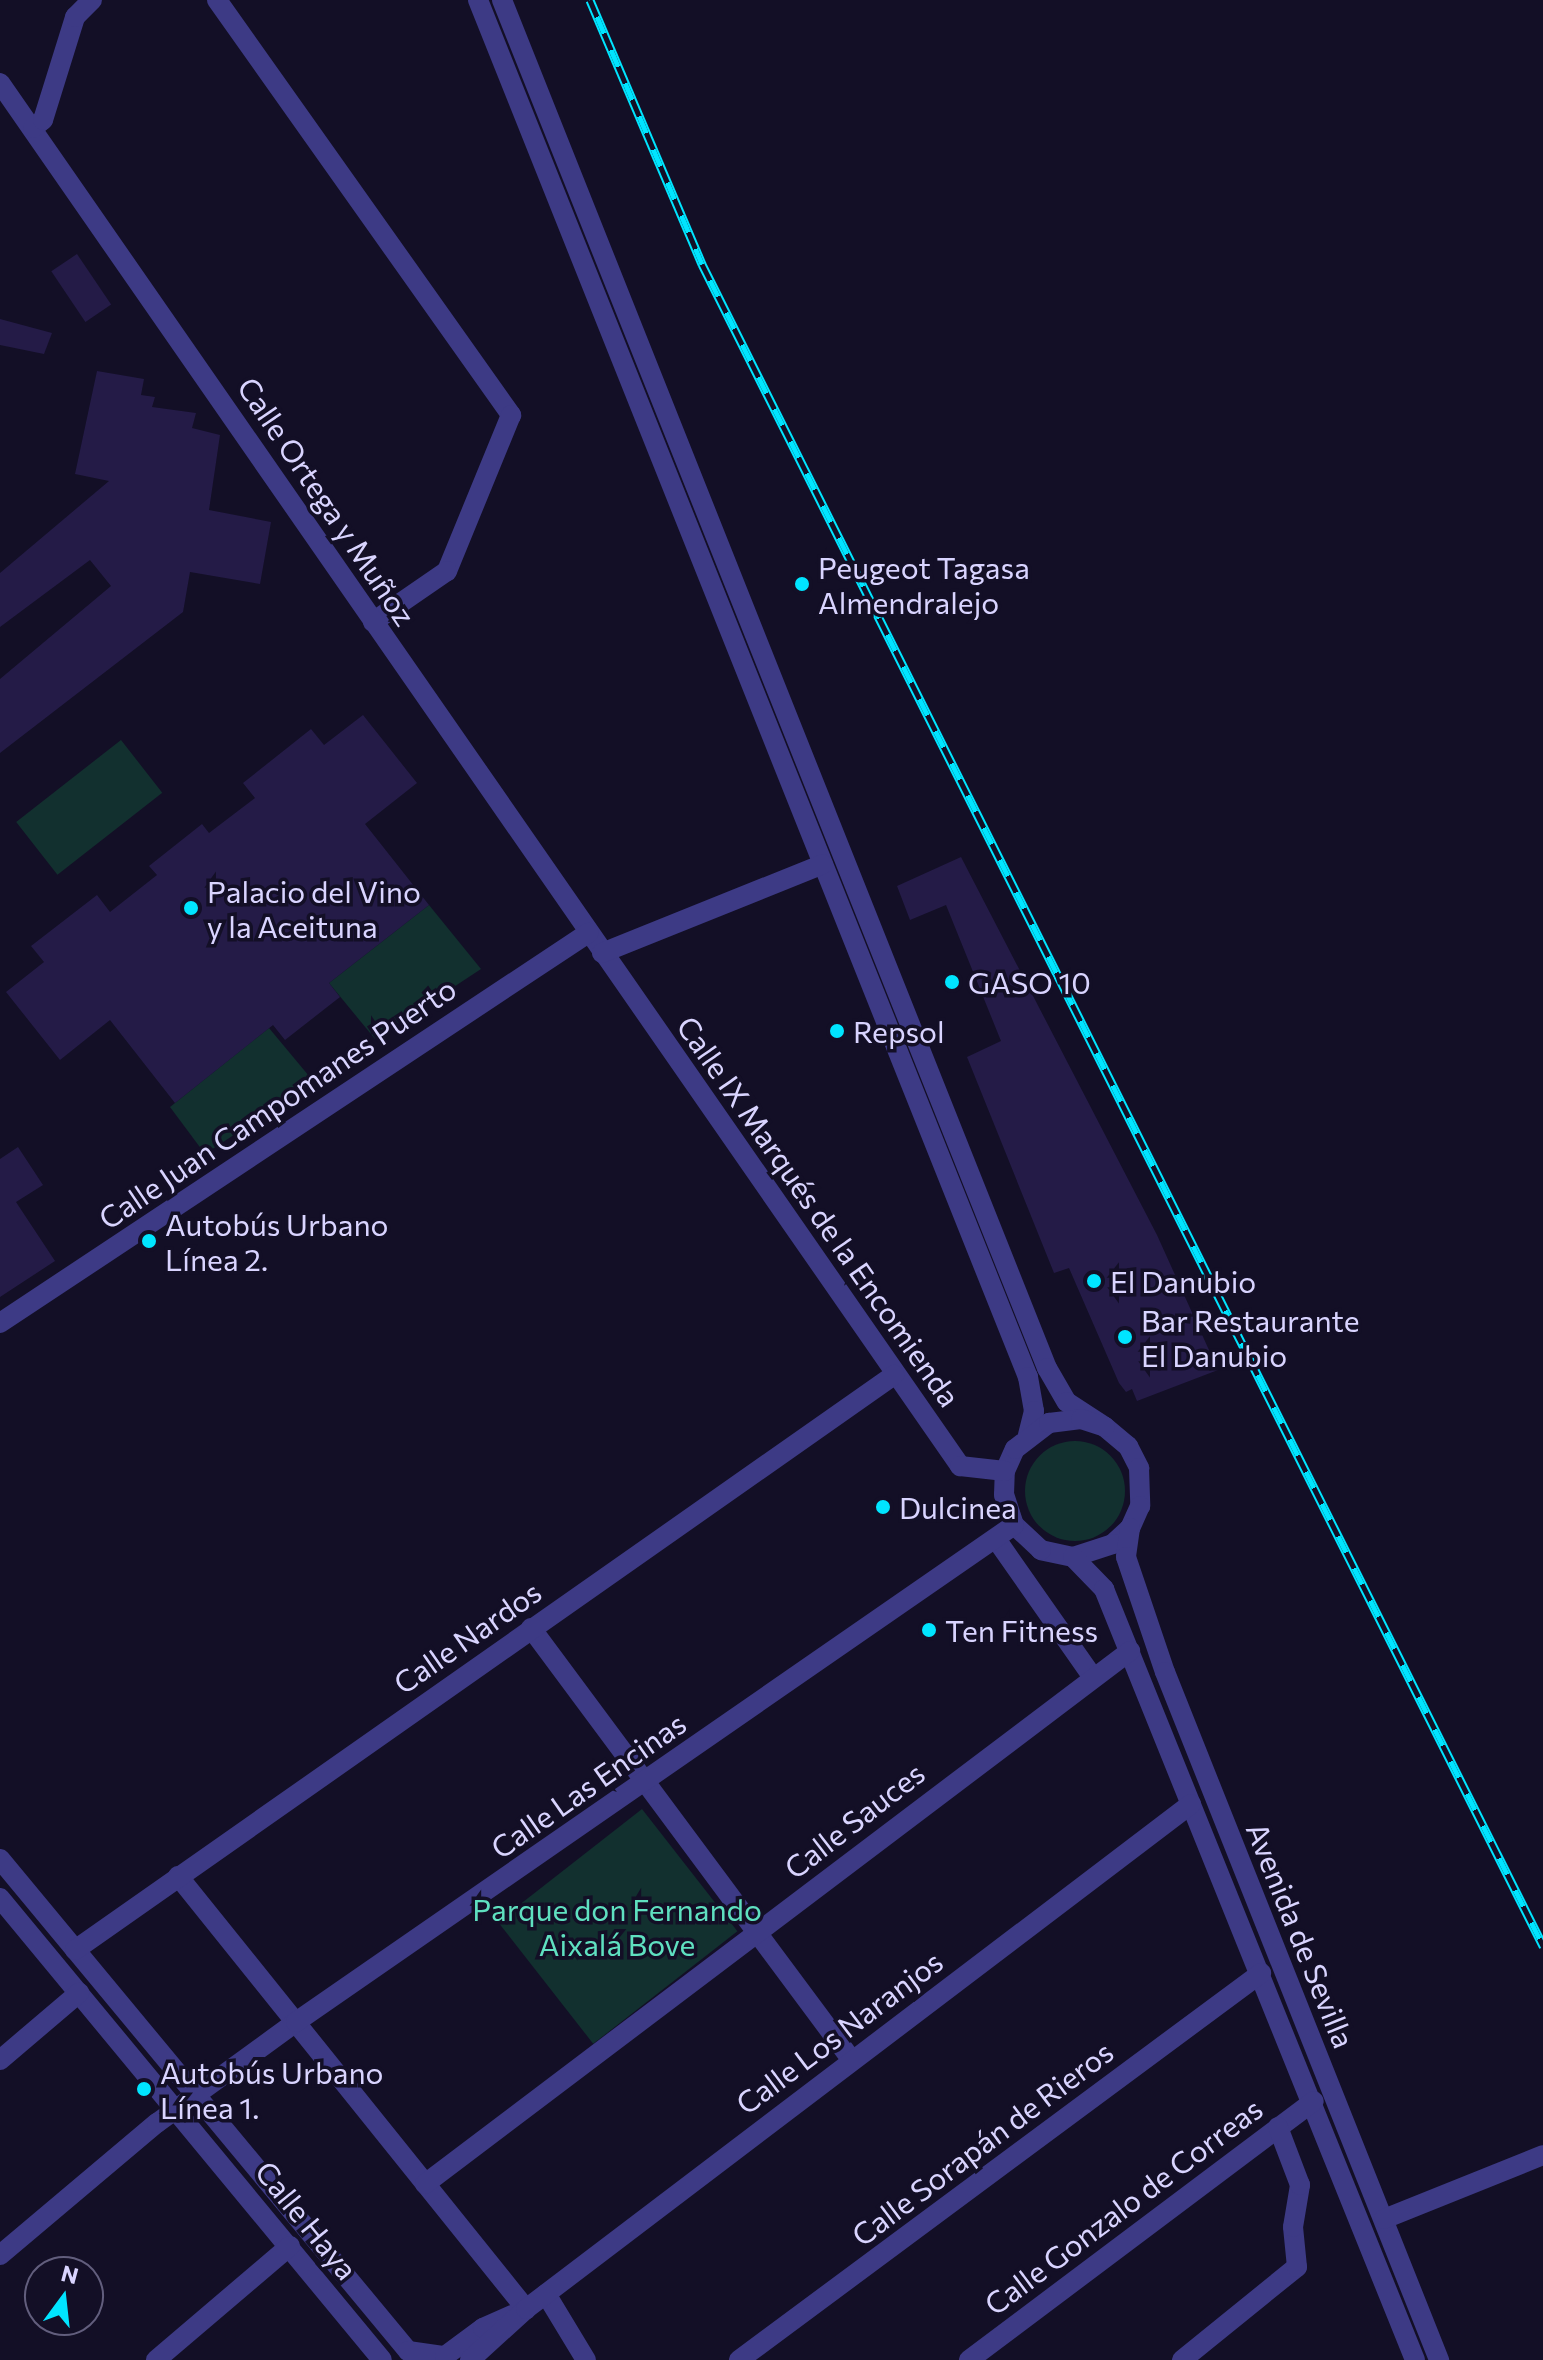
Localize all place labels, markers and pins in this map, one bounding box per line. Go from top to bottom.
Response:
place label: Peugeot Tagasa Almendralejo [818,549,1030,620]
marker: Peugeot Tagasa Almendralejo [793,575,811,593]
place label: Palacio del Vino y la Aceituna [207,873,421,944]
marker: Palacio del Vino y la Aceituna [182,899,200,917]
place label: GASO 10 [968,964,1091,1000]
marker: GASO 10 [943,973,961,991]
place label: Repsol [853,1013,945,1049]
marker: Repsol [828,1022,846,1040]
place label: Autobús Urbano Línea 2. [165,1206,389,1276]
marker: Autobús Urbano Línea 2. [140,1232,158,1250]
place label: El Danubio [1110,1263,1256,1299]
marker: El Danubio [1085,1272,1103,1290]
place label: Bar Restaurante El Danubio [1141,1302,1360,1372]
marker: Bar Restaurante El Danubio [1116,1328,1134,1346]
place label: Dulcinea [899,1489,1017,1525]
marker: Dulcinea [874,1498,892,1516]
place label: Ten Fitness [945,1612,1098,1648]
marker: Ten Fitness [920,1621,938,1639]
place label: Autobús Urbano Línea 1. [160,2054,384,2124]
marker: Autobús Urbano Línea 1. [135,2080,153,2098]

